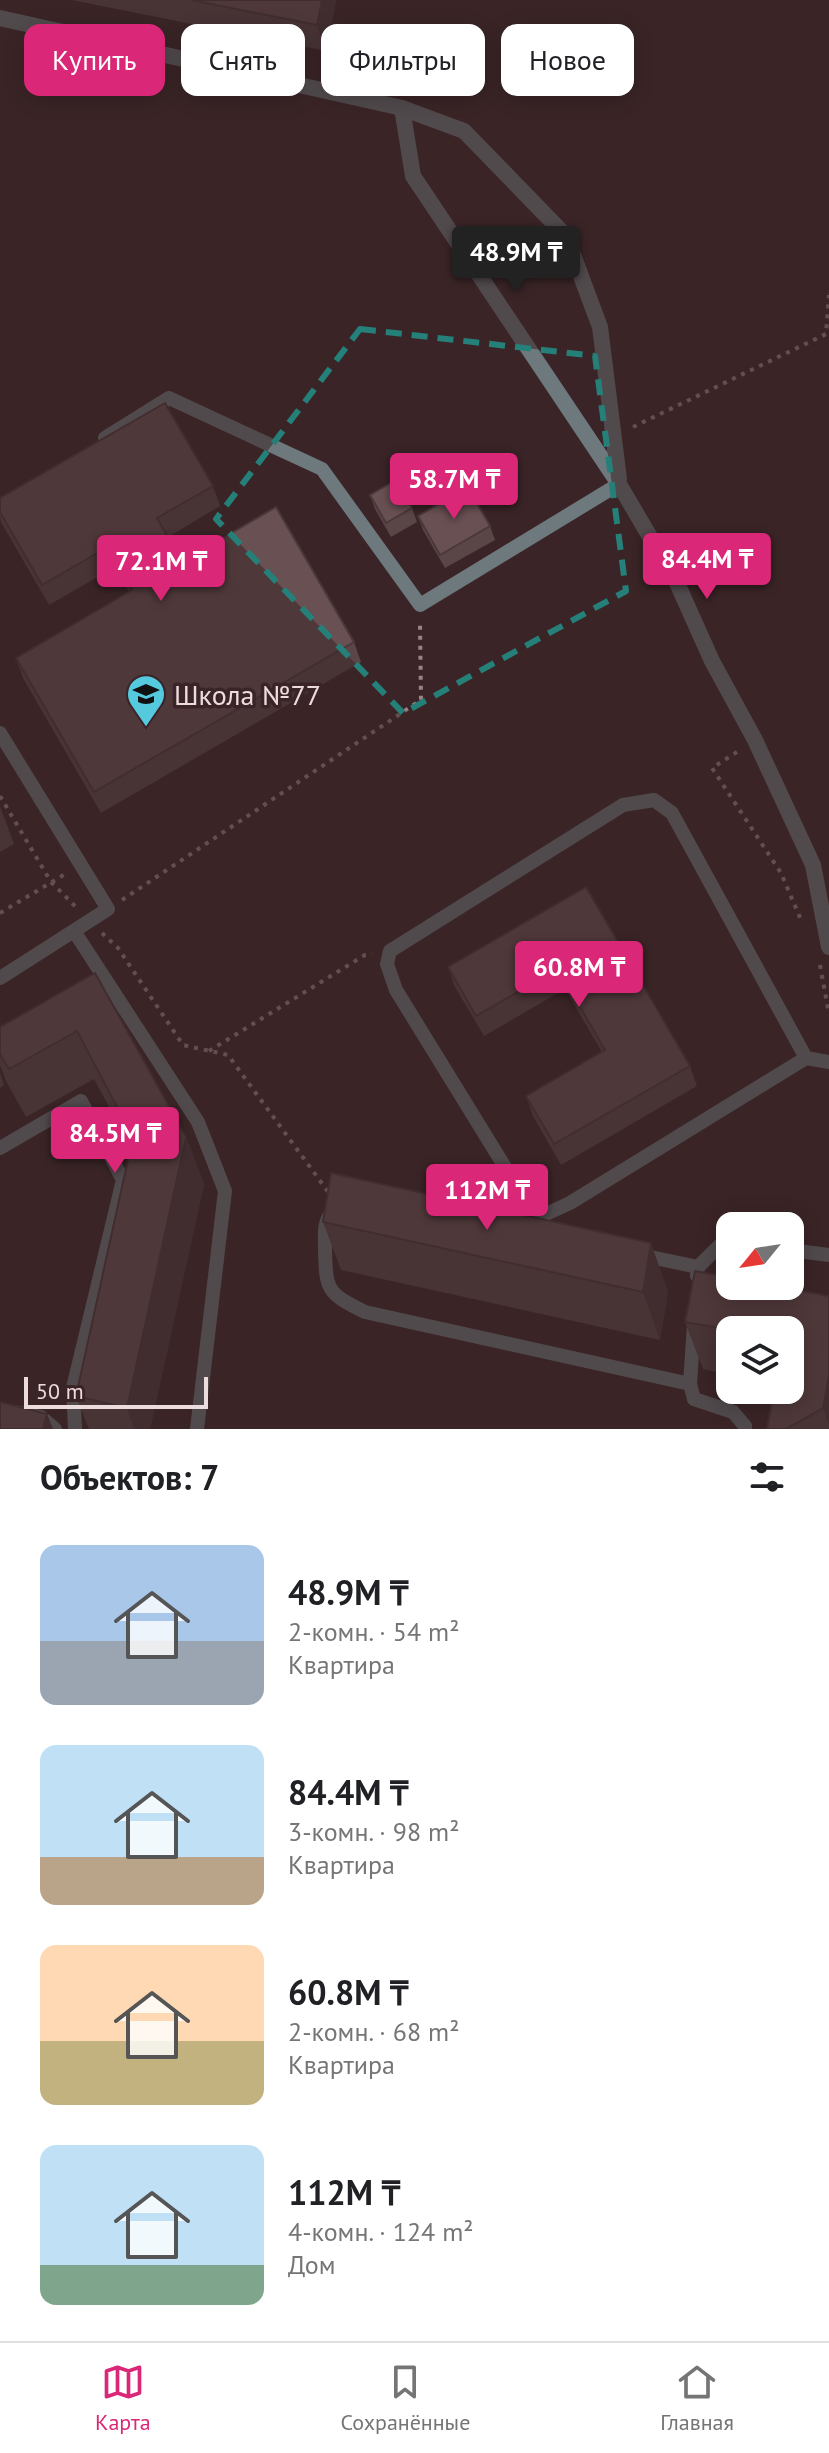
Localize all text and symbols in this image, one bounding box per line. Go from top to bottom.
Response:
chip: Купить [24,24,165,96]
chip: Снять [181,24,305,96]
chip: Фильтры [321,24,485,96]
chip: Новое [501,24,634,96]
pin: 48.9M ₸ [442,226,590,294]
text: 48.9M ₸ [470,235,562,268]
pin: 58.7M ₸ [380,453,528,521]
text: 58.7M ₸ [408,462,500,495]
pin: 84.4M ₸ [633,533,781,601]
pin: 72.1M ₸ [87,535,235,603]
text: 84.4M ₸ [661,542,753,575]
text: 72.1M ₸ [115,544,207,577]
school or university icon: Школа №77 [125,673,167,728]
place label: Школа №77 [174,676,321,713]
pin: 60.8M ₸ [505,941,653,1009]
text: 60.8M ₸ [533,950,625,983]
pin: 84.5M ₸ [41,1107,189,1175]
text: 84.5M ₸ [69,1116,161,1149]
pin: 112M ₸ [422,1164,552,1232]
text: 112M ₸ [444,1173,530,1206]
north arrow [716,1212,804,1300]
map controls [716,1212,804,1404]
button: layers [716,1316,804,1404]
scale bar [24,1373,208,1409]
text: 50 m [36,1377,84,1405]
text: Объектов: 7 [40,1455,219,1499]
icon: filters [745,1455,789,1499]
text: 48.9M ₸ [288,1570,409,1614]
icon: home [104,1577,200,1673]
text: 2-комн. · 54 m² [288,1615,459,1648]
text: Квартира [288,1648,395,1681]
text: 84.4M ₸ [288,1770,409,1814]
icon: home [104,1777,200,1873]
text: 3-комн. · 98 m² [288,1815,459,1848]
text: Квартира [288,1848,395,1881]
text: 60.8M ₸ [288,1970,409,2014]
icon: home [104,1977,200,2073]
text: 2-комн. · 68 m² [288,2015,459,2048]
text: Квартира [288,2048,395,2081]
text: 112M ₸ [288,2170,400,2214]
icon: home [104,2177,200,2273]
text: 4-комн. · 124 m² [288,2215,474,2248]
text: Дом [288,2248,336,2281]
tab: Карта [95,2360,151,2436]
tab: Сохранённые [341,2360,470,2436]
tab: Главная [660,2360,734,2436]

